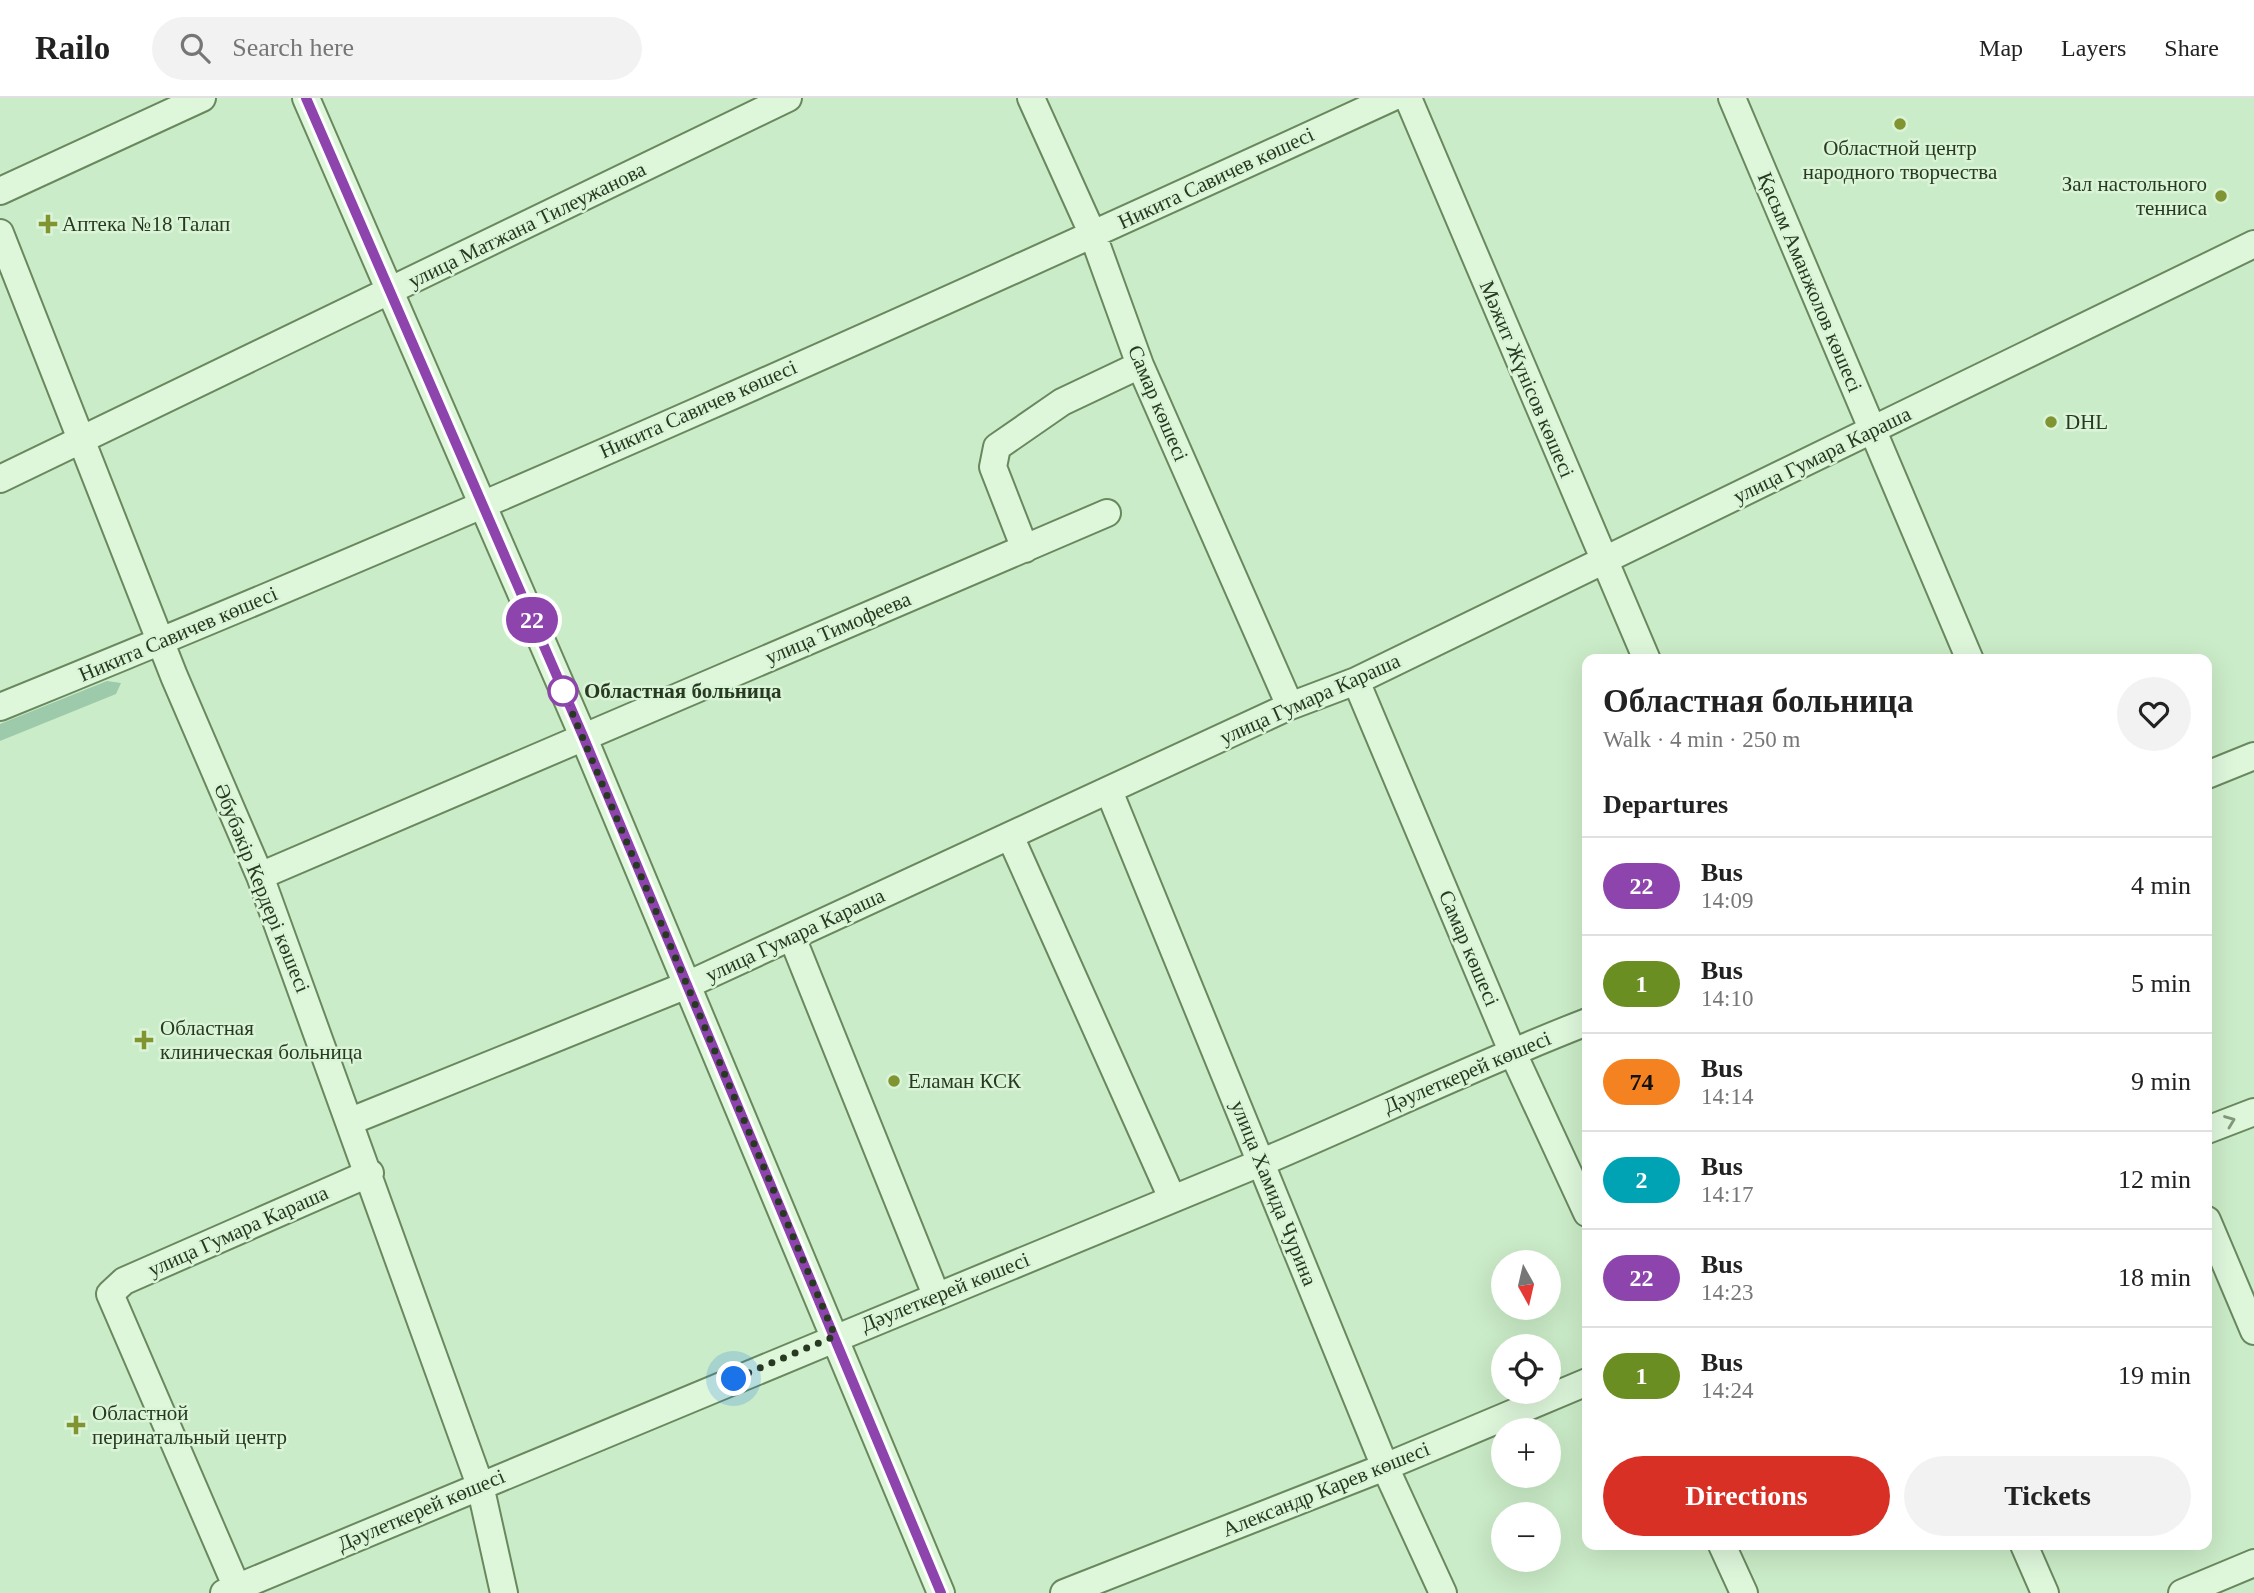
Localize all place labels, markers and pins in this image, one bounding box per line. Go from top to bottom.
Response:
marker: Областной центр народного творчества [1892,116,1908,132]
place label: Областной центр народного творчества [1803,136,1998,184]
place label: Зал настольного тенниса [2062,172,2208,220]
marker: Зал настольного тенниса [2213,188,2229,204]
place label: Аптека №18 Талап [62,212,230,236]
marker: Аптека №18 Талап [40,216,56,232]
place label: DHL [2065,410,2108,434]
marker: DHL [2043,414,2059,430]
marker: Областная больница [548,676,578,706]
place label: Областная больница [584,679,782,703]
place label: Областная клиническая больница [160,1016,363,1064]
marker: Областная клиническая больница [134,1030,154,1050]
place label: Еламан КСК [908,1069,1022,1093]
marker: Еламан КСК [886,1073,902,1089]
place label: Областной перинатальный центр [92,1401,287,1449]
marker: Областной перинатальный центр [66,1415,86,1435]

